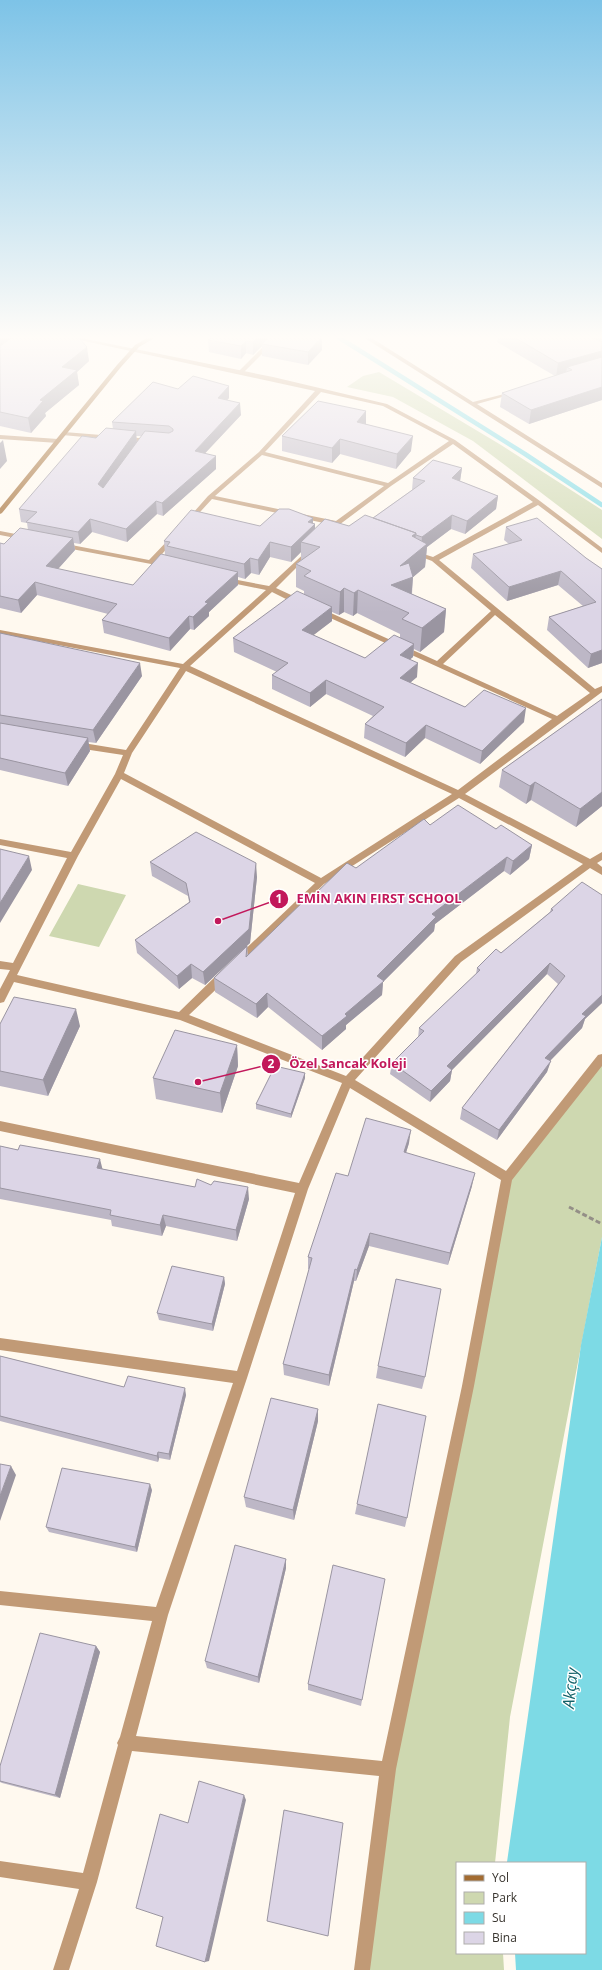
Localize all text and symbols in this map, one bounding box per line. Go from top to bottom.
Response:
callout: EMİN AKIN FIRST SCHOOL [269,886,470,911]
text: EMİN AKIN FIRST SCHOOL [296,889,462,907]
text: 1 [276,890,282,907]
callout: Özel Sancak Koleji [261,1051,414,1076]
text: Özel Sancak Koleji [289,1054,407,1072]
text: 2 [268,1055,275,1072]
water label: Akçay [557,1665,583,1710]
legend [456,1862,586,1954]
text: Yol [492,1869,509,1886]
text: Park [492,1889,518,1906]
text: Su [492,1909,506,1926]
text: Bina [492,1929,517,1946]

